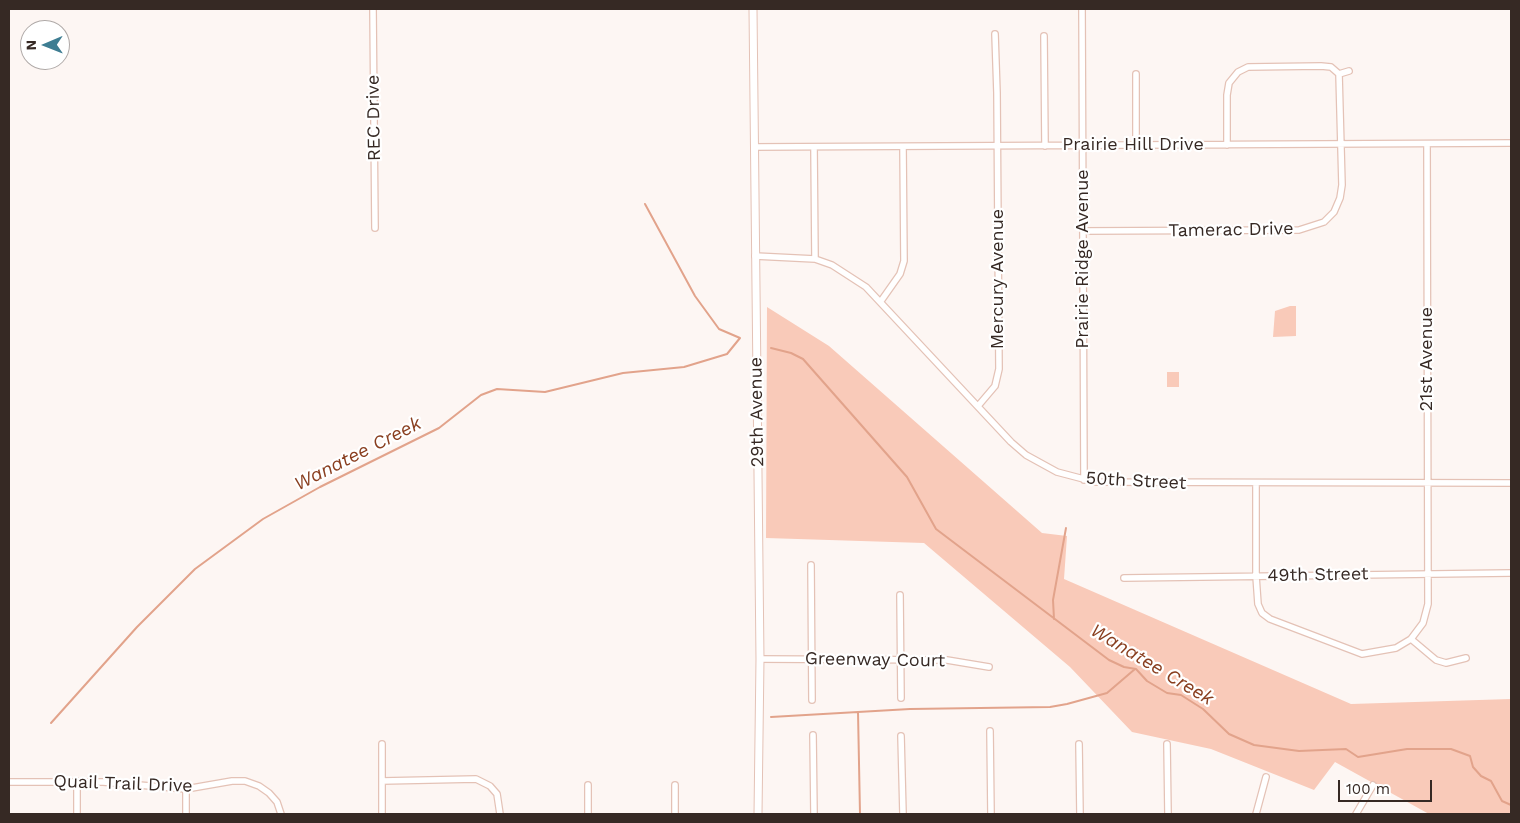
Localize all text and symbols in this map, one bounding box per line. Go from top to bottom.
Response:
north arrow [20,20,70,70]
text: N [23,40,39,51]
street label: REC Drive [362,75,386,161]
street label: Prairie Hill Drive [1062,134,1204,156]
street label: Prairie Ridge Avenue [1072,169,1094,349]
street label: Mercury Avenue [987,209,1009,349]
street label: Tamerac Drive [1168,218,1294,242]
street label: 21st Avenue [1416,307,1438,411]
street label: 29th Avenue [745,357,769,467]
water label: Wanatee Creek [291,412,425,496]
street label: 50th Street [1085,468,1187,494]
street label: 49th Street [1267,563,1369,587]
water label: Wanatee Creek [1086,619,1218,711]
street label: Greenway Court [805,648,945,672]
scale bar [1340,770,1434,802]
street label: Quail Trail Drive [53,771,193,797]
text: 100 m [1346,780,1390,798]

